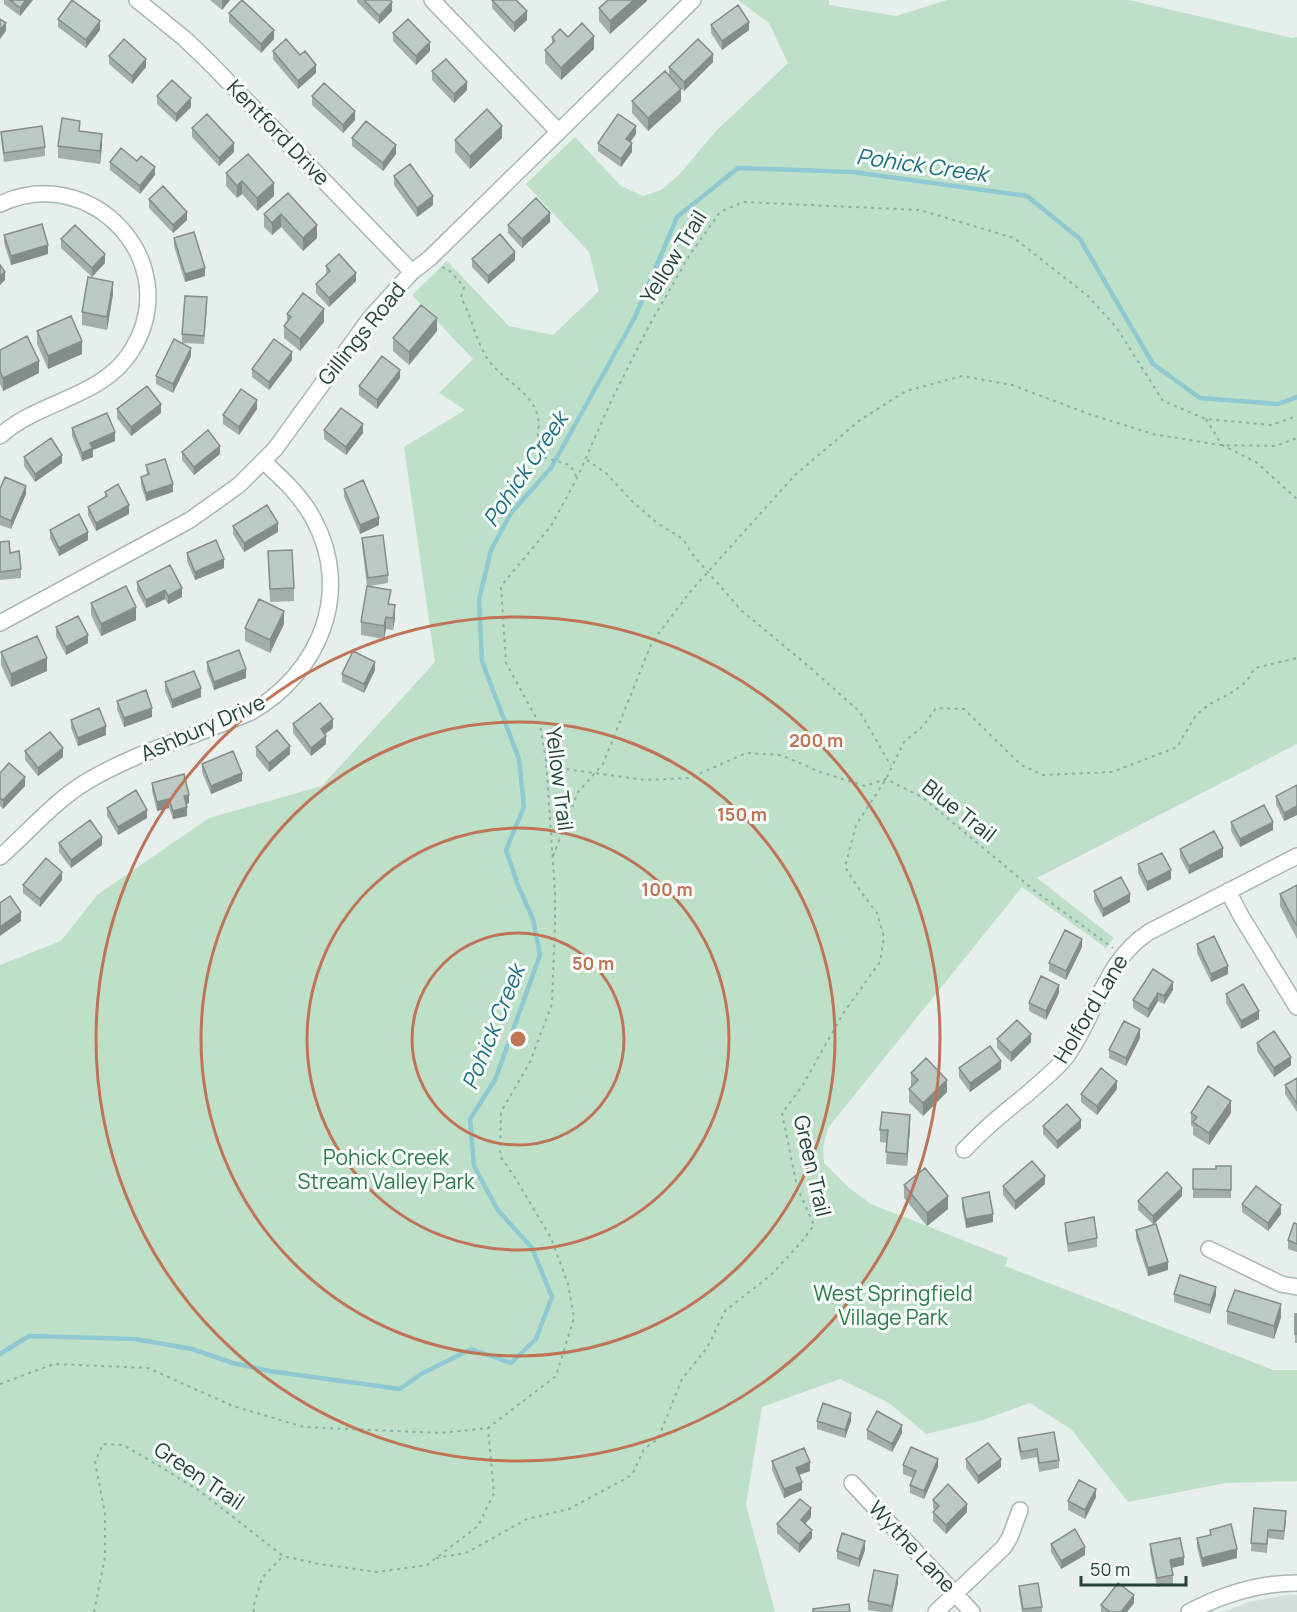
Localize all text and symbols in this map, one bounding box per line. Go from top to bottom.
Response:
street label: Kentford Drive [221,73,336,191]
water label: Pohick Creek [855,141,992,189]
street label: Yellow Trail [634,205,713,308]
street label: Gillings Road [311,276,411,390]
water label: Pohick Creek [476,403,576,532]
street label: Ashbury Drive [136,687,269,767]
street label: Yellow Trail [540,725,580,832]
text: 200 m [789,728,843,752]
street label: Blue Trail [917,772,1002,848]
text: 150 m [717,802,767,826]
text: 100 m [641,877,693,901]
street label: Holford Lane [1047,949,1134,1068]
text: 50 m [572,951,614,975]
water label: Pohick Creek [454,957,533,1094]
centre of rings [508,1029,528,1049]
street label: Green Trail [788,1112,838,1219]
park label: Pohick Creek Stream Valley Park [298,1143,475,1195]
park label: West Springfield Village Park [813,1279,973,1331]
street label: Green Trail [149,1435,250,1516]
street label: Wythe Lane [863,1494,963,1598]
scale bar [1081,1549,1186,1587]
text: 50 m [1090,1557,1130,1581]

